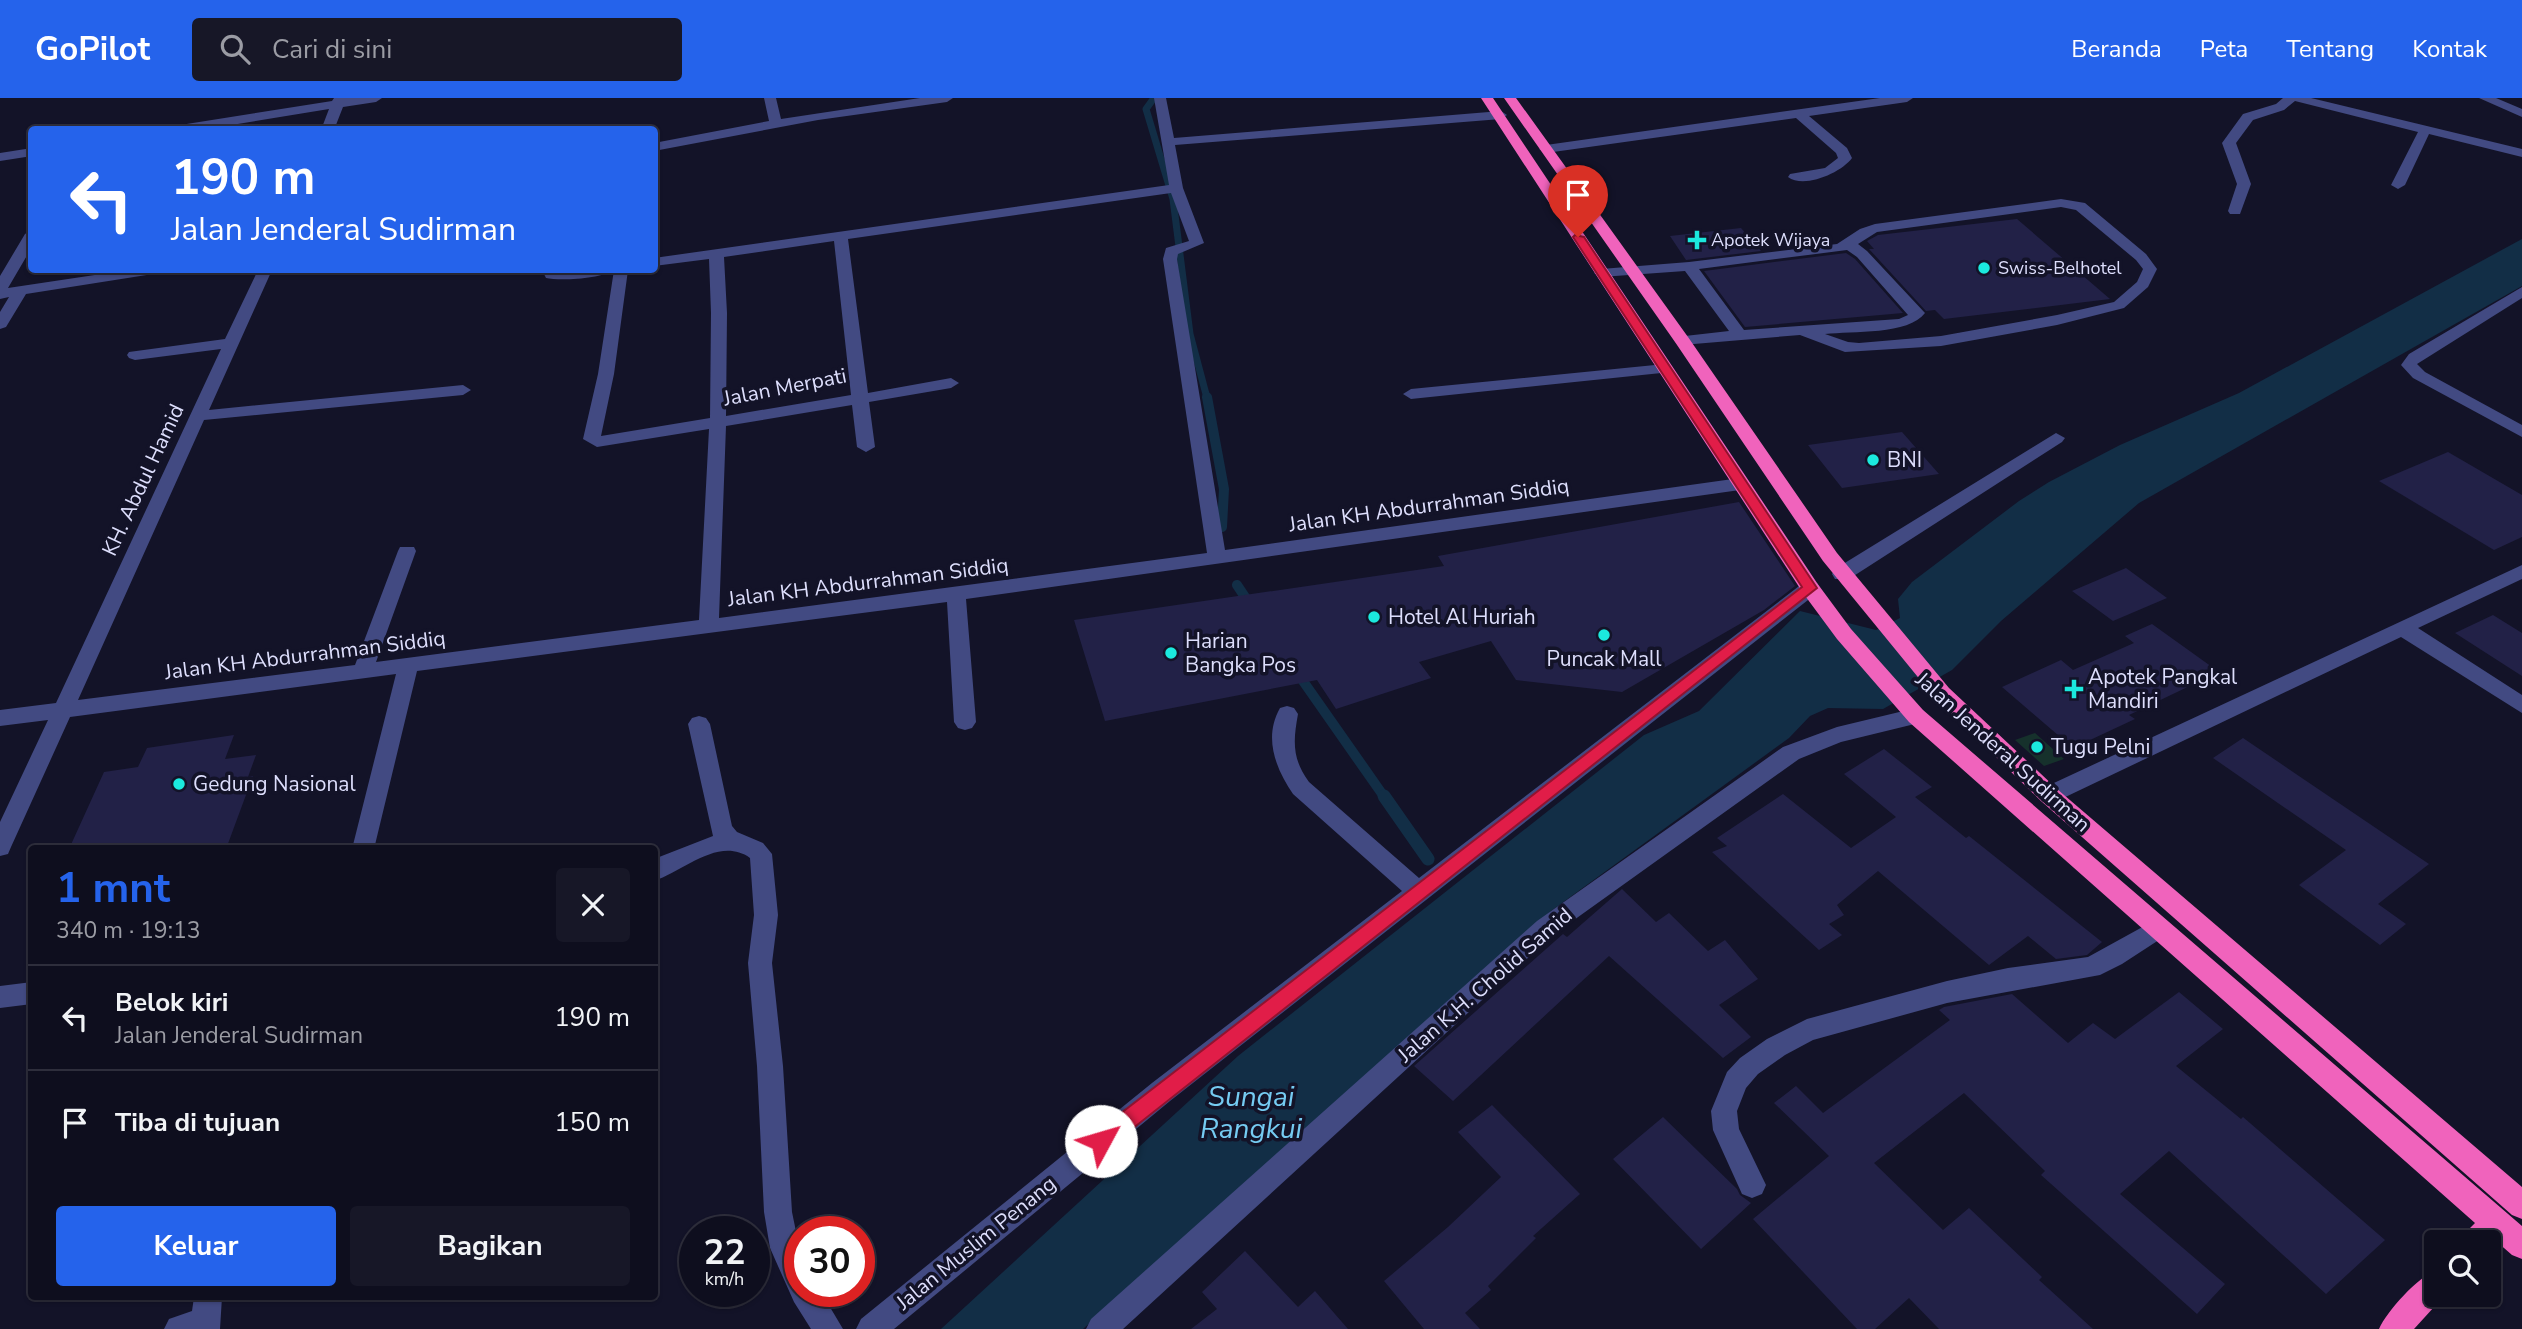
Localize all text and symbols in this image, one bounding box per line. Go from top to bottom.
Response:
search box [192,18,682,81]
text: GoPilot [35,27,150,72]
icon: search [216,30,254,68]
text: Cari di sini [272,32,392,67]
text: Beranda [2071,33,2162,65]
text: Peta [2200,33,2248,65]
text: Tentang [2286,33,2374,65]
text: Kontak [2412,33,2487,65]
text: 190 m [171,144,315,211]
icon: left [56,154,147,245]
pin [1548,165,1608,237]
icon: arrive [1559,176,1597,214]
text: Jalan Jenderal Sudirman [171,208,516,251]
place label: Apotek Wijaya [1711,228,1830,252]
marker: Apotek Wijaya [1689,232,1705,248]
place label: Swiss-Belhotel [1998,256,2122,280]
marker: Swiss-Belhotel [1976,260,1992,276]
street label: Jalan Merpati [720,361,849,413]
street label: KH. Abdul Hamid [96,399,190,561]
place label: BNI [1887,446,1922,474]
marker: BNI [1865,452,1881,468]
street label: Jalan KH Abdurrahman Siddiq [1286,471,1571,539]
street label: Jalan KH Abdurrahman Siddiq [725,551,1010,613]
place label: Hotel Al Huriah [1388,603,1536,631]
marker: Hotel Al Huriah [1366,609,1382,625]
street label: Jalan KH Abdurrahman Siddiq [162,624,447,686]
place label: Harian Bangka Pos [1185,627,1296,679]
marker: Puncak Mall [1596,627,1612,643]
marker: Harian Bangka Pos [1163,645,1179,661]
place label: Puncak Mall [1546,645,1662,673]
place label: Apotek Pangkal Mandiri [2088,663,2238,715]
street label: Jalan Jenderal Sudirman [1909,665,2097,838]
marker: Apotek Pangkal Mandiri [2066,681,2082,697]
place label: Tugu Pelni [2051,733,2150,761]
marker: Tugu Pelni [2029,739,2045,755]
place label: Gedung Nasional [193,770,356,798]
marker: Gedung Nasional [171,776,187,792]
text: 1 mnt [56,860,170,917]
button: close [556,868,630,942]
street label: Jalan K.H. Cholid Samid [1391,901,1578,1069]
text: 340 m · 19:13 [56,915,201,946]
text: Belok kiri [115,985,228,1020]
icon: left [56,999,94,1037]
text: 190 m [554,1000,630,1035]
text: Jalan Jenderal Sudirman [115,1020,363,1051]
water label: Sungai Rangkui [1200,1078,1303,1148]
icon: arrive [56,1104,94,1142]
position arrow [1064,1104,1138,1178]
text: Tiba di tujuan [115,1105,280,1140]
text: 150 m [554,1105,630,1140]
street label: Jalan Muslim Penang [889,1170,1062,1317]
button: Keluar [56,1206,336,1286]
button: Bagikan [350,1206,630,1286]
speed limit sign: 30 [784,1216,875,1307]
text: 22 [703,1229,746,1276]
map controls [2424,1230,2501,1307]
button: search [2424,1230,2501,1307]
text: km/h [705,1267,744,1291]

